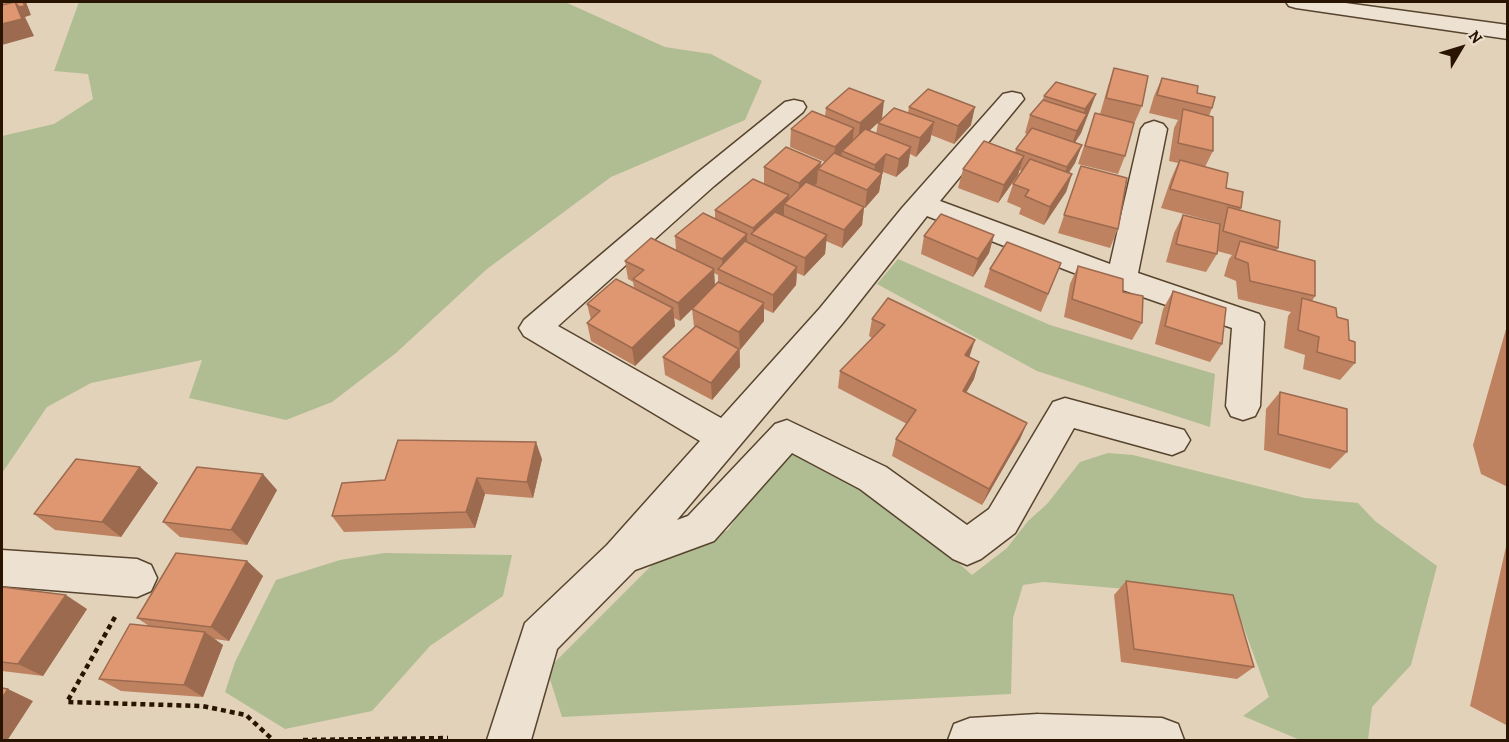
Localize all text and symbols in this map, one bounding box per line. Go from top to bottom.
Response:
north arrow [1431,18,1491,78]
text: N [1463,26,1487,48]

